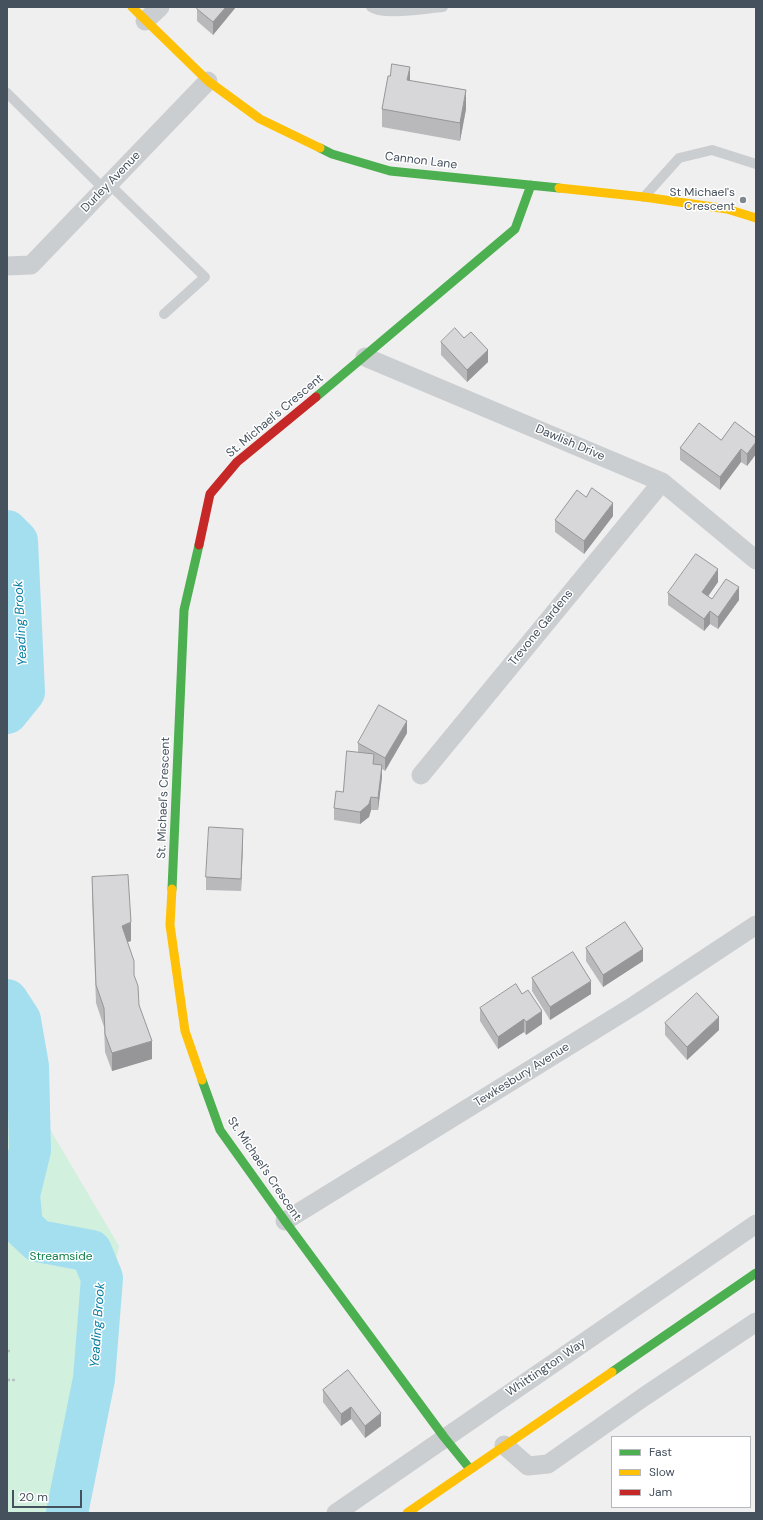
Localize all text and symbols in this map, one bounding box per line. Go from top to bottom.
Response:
street label: Durley Avenue [78,148,144,216]
street label: Cannon Lane [384,149,458,173]
place label: St Michael's Crescent [669,186,735,214]
marker: St Michael's Crescent [738,195,748,205]
street label: St. Michael's Crescent [224,371,326,461]
street label: Dawlish Drive [533,422,607,464]
water label: Yeading Brook [11,580,31,666]
street label: Trevone Gardens [506,587,576,669]
street label: St. Michael's Crescent [155,737,173,859]
street label: Tewkesbury Avenue [472,1040,572,1110]
street label: St. Michael's Crescent [224,1114,304,1224]
park label: Streamside [29,1250,93,1264]
water label: Yeading Brook [87,1282,109,1368]
street label: Whittington Way [503,1336,589,1400]
legend [611,1436,751,1508]
text: Fast [649,1444,672,1460]
text: Slow [649,1464,675,1480]
scale bar [14,1482,84,1508]
text: Jam [649,1484,672,1500]
text: 20 m [19,1489,48,1505]

